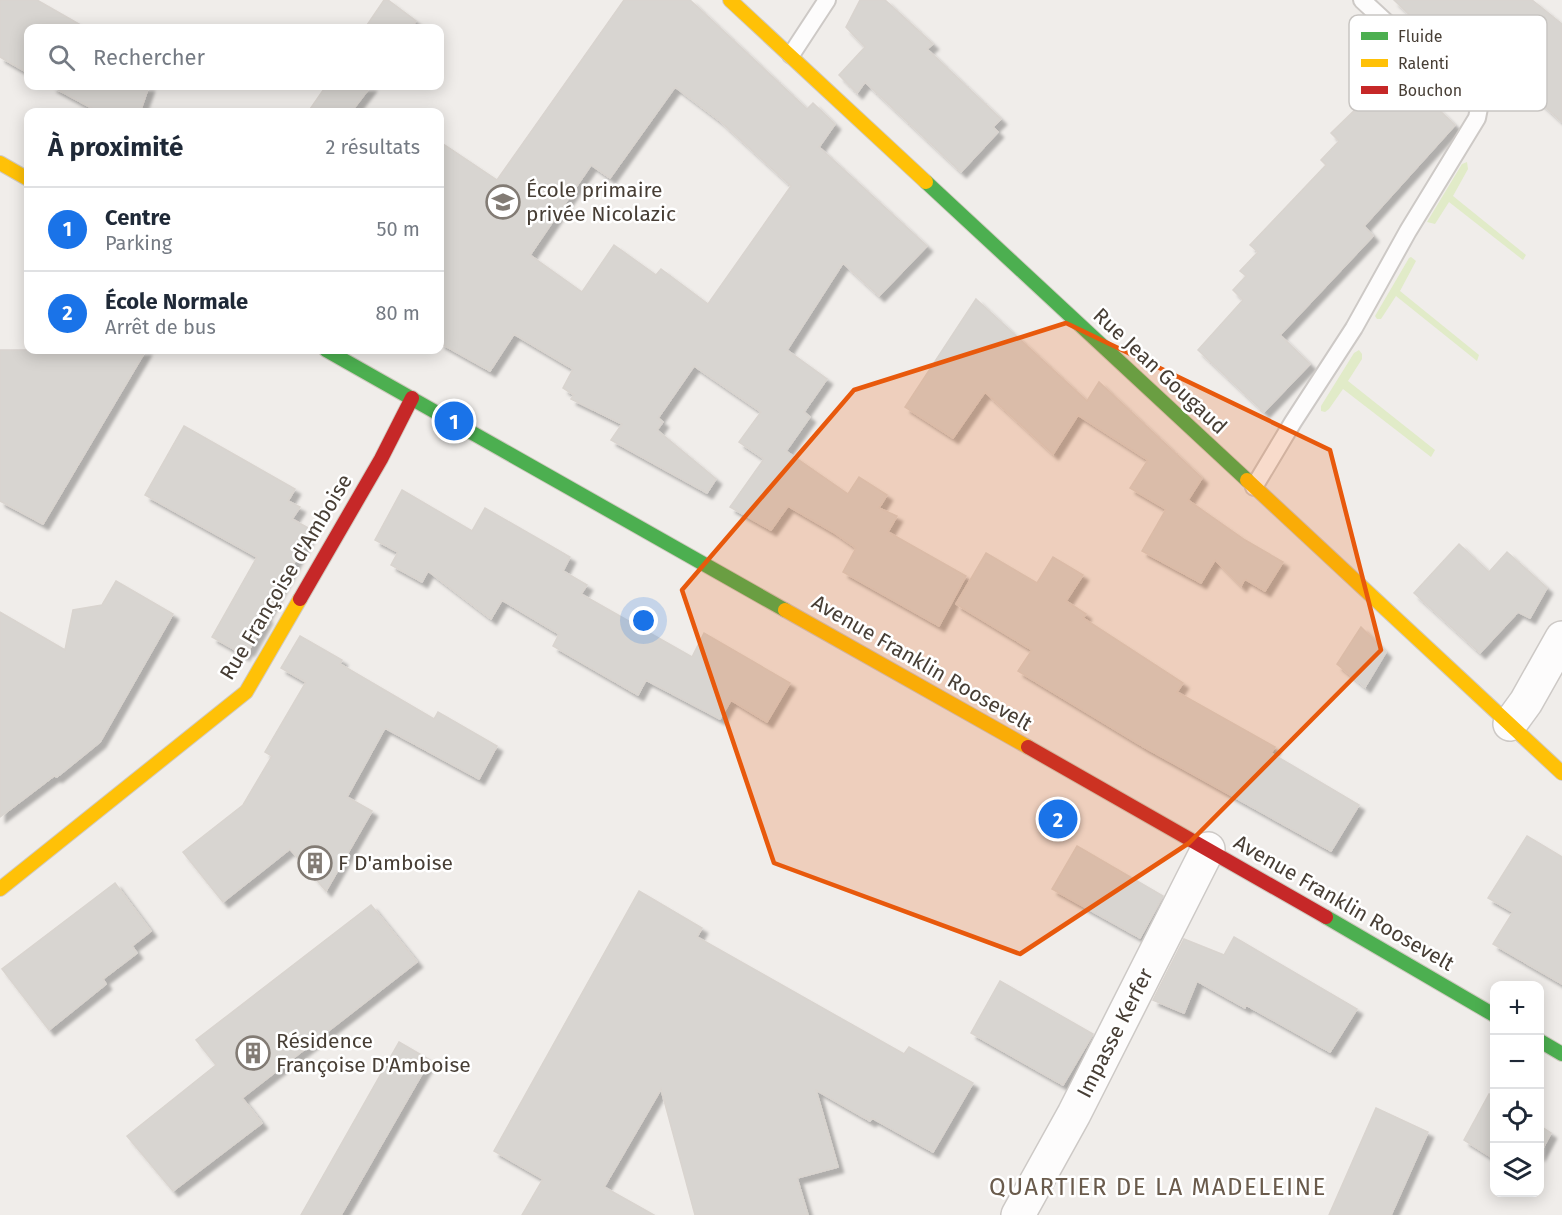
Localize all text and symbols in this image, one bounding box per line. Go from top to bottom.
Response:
legend [1349,15,1547,111]
search box [24,24,444,90]
text: Fluide [1398,27,1443,46]
icon: search [45,41,78,74]
text: Rechercher [93,44,205,71]
text: Ralenti [1398,54,1449,73]
text: Bouchon [1398,81,1462,100]
text: À proximité [48,132,183,163]
text: 2 résultats [325,135,420,159]
place label: École primaire privée Nicolazic [526,177,676,227]
school or university icon: École primaire privée Nicolazic [485,184,521,220]
text: Centre [105,204,171,231]
text: 1 [63,217,72,241]
text: 50 m [376,217,420,241]
text: Parking [105,231,172,255]
text: École Normale [105,288,248,315]
text: 2 [62,301,73,325]
text: 80 m [375,301,420,325]
street label: Rue Jean Gougaud [1088,302,1232,440]
text: Arrêt de bus [105,315,216,339]
pin: 1 [434,398,474,444]
street label: Rue Françoise d'Amboise [214,469,358,685]
street label: Avenue Franklin Roosevelt [807,589,1037,737]
your location [629,606,658,635]
pin: 2 [1038,796,1078,842]
street label: Avenue Franklin Roosevelt [1229,829,1459,977]
building icon: F D'amboise [297,845,333,881]
place label: F D'amboise [338,850,453,876]
street label: Impasse Kerfer [1071,964,1159,1102]
map controls [1490,981,1544,1197]
button: + [1490,981,1544,1035]
place label: Résidence Françoise D'Amboise [276,1028,471,1078]
building icon: Résidence Françoise D'Amboise [235,1035,271,1071]
button: − [1490,1035,1544,1089]
button: locate [1490,1089,1544,1143]
button: layers [1490,1143,1544,1197]
district label: QUARTIER DE LA MADELEINE [989,1173,1327,1201]

